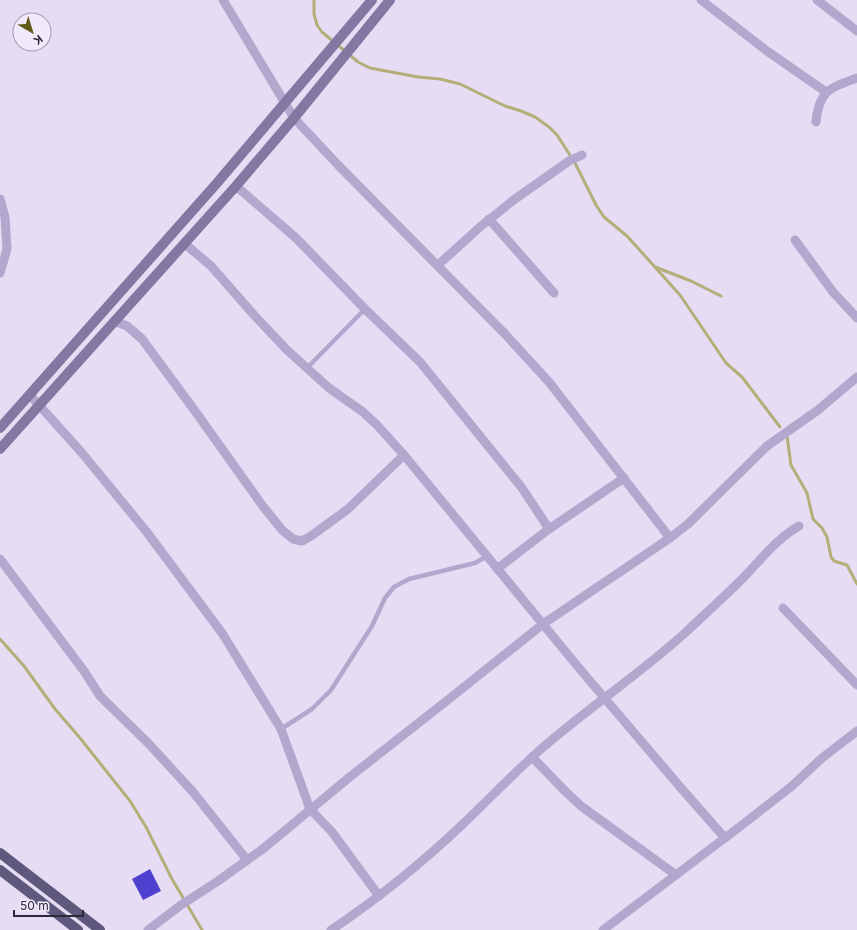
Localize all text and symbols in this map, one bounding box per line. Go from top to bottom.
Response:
north arrow [12,12,52,52]
text: K [31,32,46,48]
scale bar [14,892,83,918]
text: 50 m [20,898,49,913]

